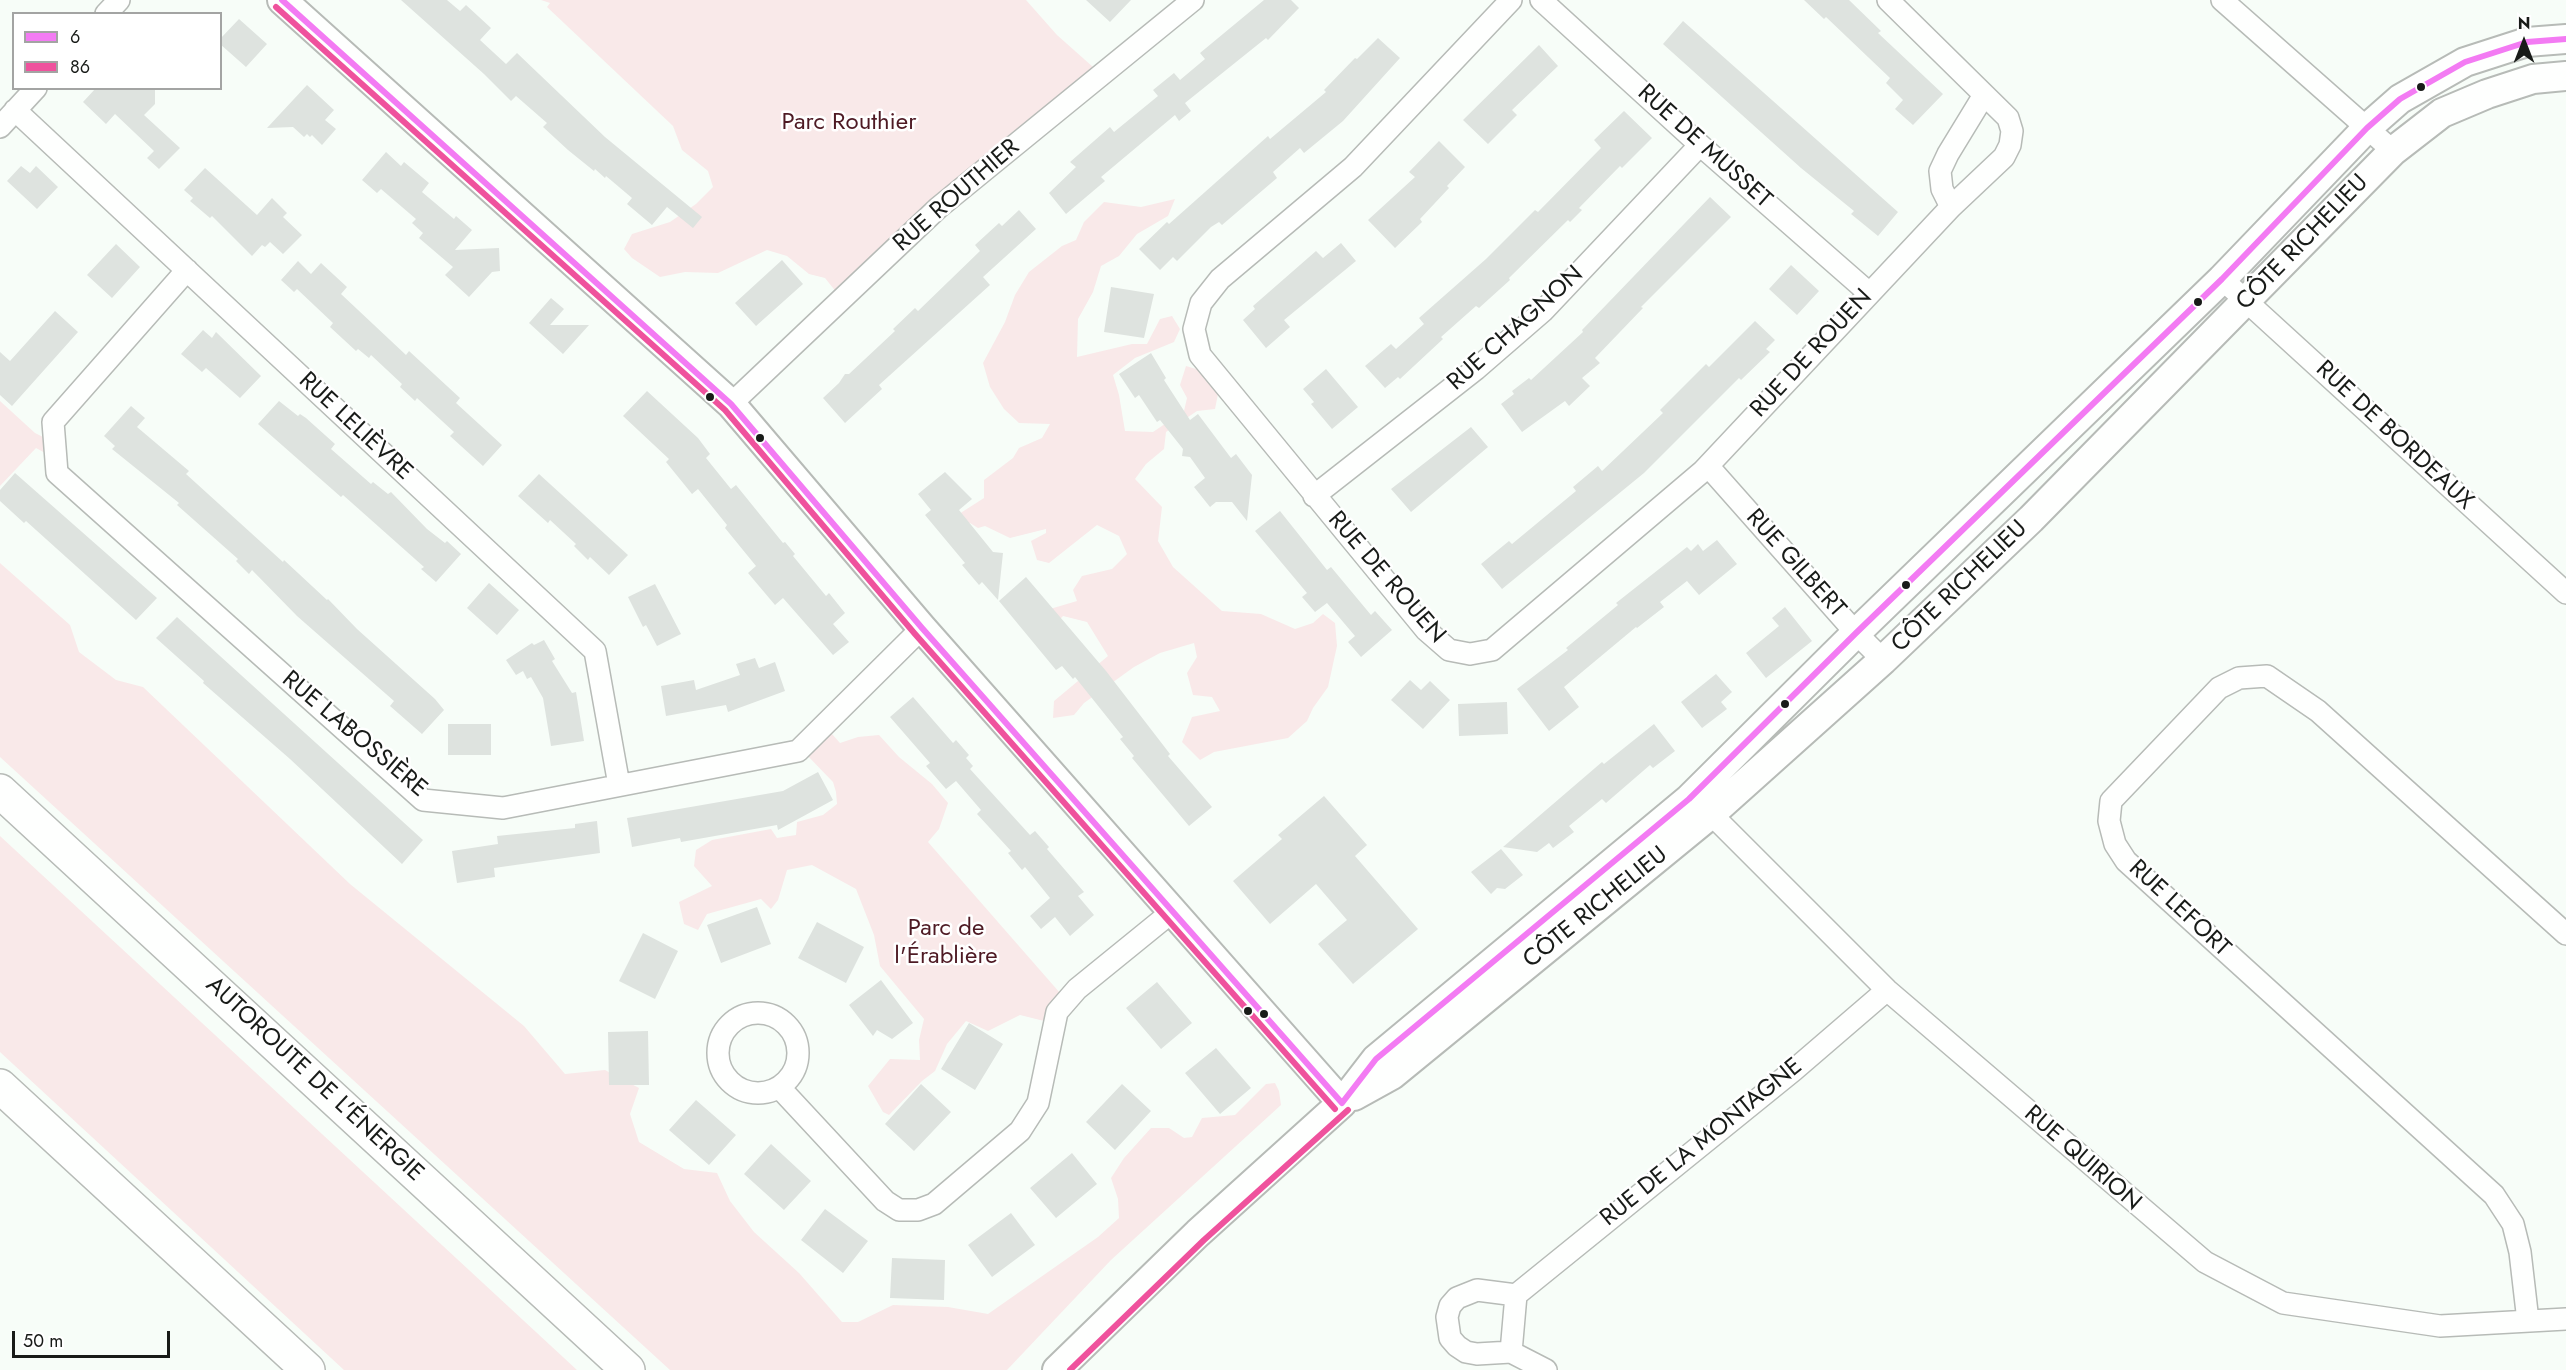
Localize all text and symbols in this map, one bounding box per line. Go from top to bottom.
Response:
legend [12,12,222,90]
north arrow [2494,12,2554,72]
text: N [2518,12,2530,35]
text: 6 [70,24,80,50]
text: 86 [70,54,90,80]
street label: RUE DE MUSSET [1631,79,1777,215]
unlabelled marker [2415,81,2427,93]
park label: Parc Routhier [782,109,916,137]
street label: RUE ROUTHIER [888,134,1026,258]
street label: CÔTE RICHELIEU [2231,169,2375,317]
street label: RUE CHAGNON [1442,261,1590,397]
street label: RUE DE ROUEN [1745,284,1879,424]
unlabelled marker [2192,296,2204,308]
street label: RUE DE BORDEAUX [2309,356,2479,516]
street label: RUE LELIÈVRE [292,367,418,487]
unlabelled marker [704,391,716,403]
unlabelled marker [754,432,766,444]
street label: RUE GILBERT [1739,504,1851,624]
street label: RUE DE ROUEN [1321,506,1451,650]
street label: CÔTE RICHELIEU [1886,515,2034,659]
unlabelled marker [1900,579,1912,591]
street label: RUE LABOSSIÈRE [276,666,432,804]
unlabelled marker [1779,698,1791,710]
street label: CÔTE RICHELIEU [1518,841,1674,975]
street label: RUE LEFORT [2122,855,2236,963]
park label: Parc de l'Érablière [894,915,998,971]
street label: AUTOROUTE DE L'ÉNERGIE [199,972,429,1188]
unlabelled marker [1242,1005,1254,1017]
unlabelled marker [1258,1008,1270,1020]
street label: RUE DE LA MONTAGNE [1595,1053,1809,1233]
street label: RUE QUIRION [2018,1100,2146,1218]
scale bar [15,1319,172,1357]
text: 50 m [23,1328,63,1354]

